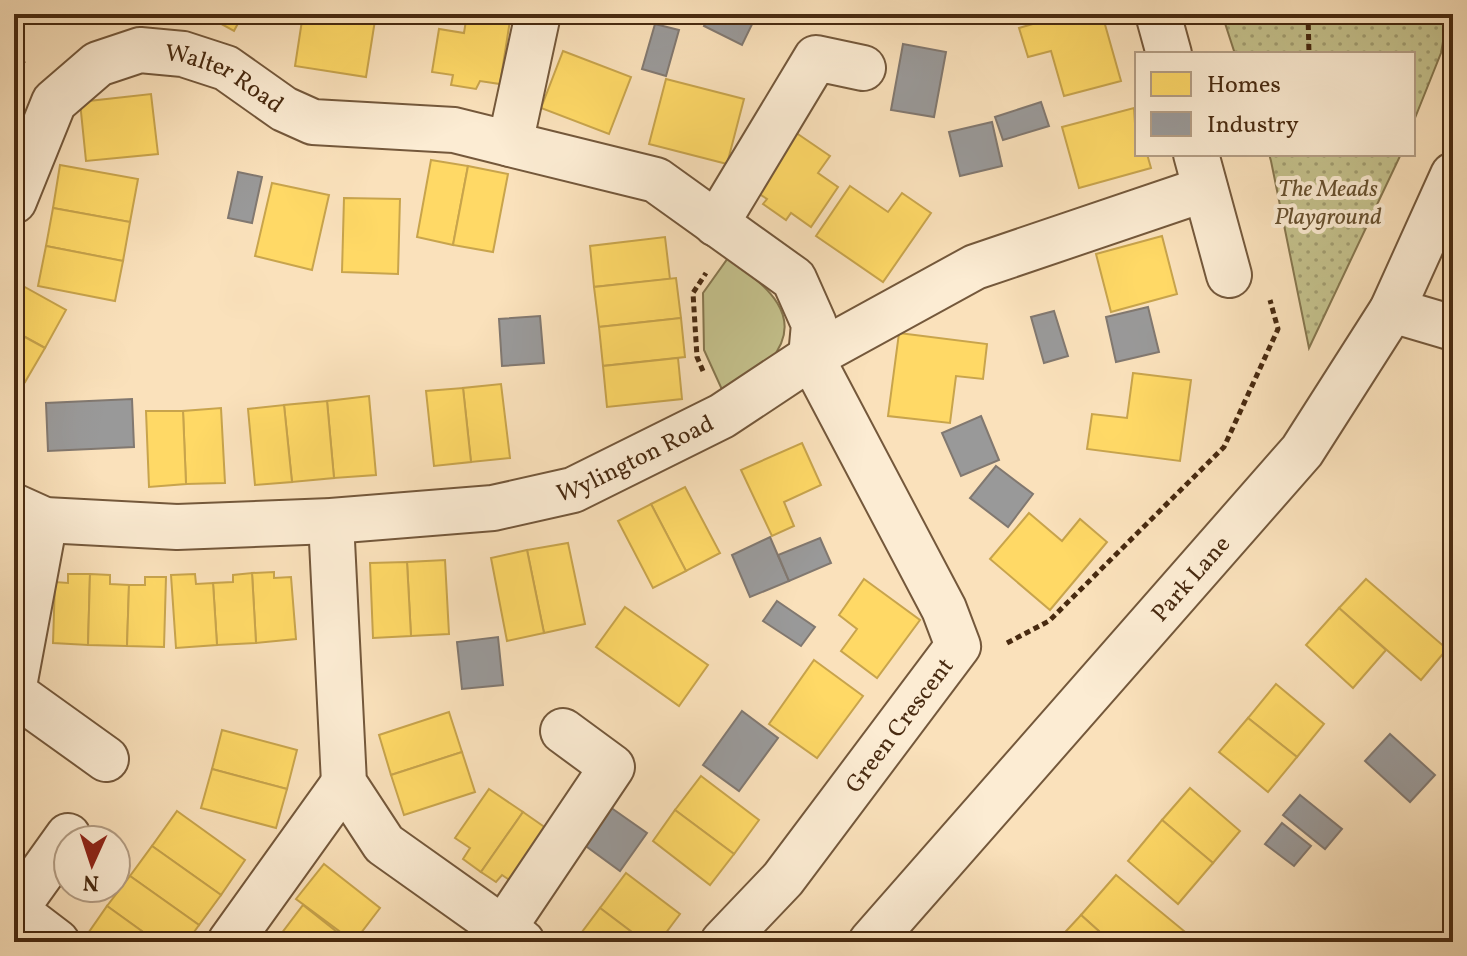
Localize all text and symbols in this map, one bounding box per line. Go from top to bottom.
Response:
street label: Walter Road [164,37,290,122]
legend [1135,52,1415,156]
text: Homes [1207,69,1281,103]
text: Industry [1207,109,1299,143]
park label: The Meads Playground [1274,173,1382,235]
street label: Wylington Road [554,408,720,512]
street label: Park Lane [1144,529,1239,630]
street label: Green Crescent [838,651,963,801]
north arrow [52,824,132,904]
text: N [82,866,100,897]

